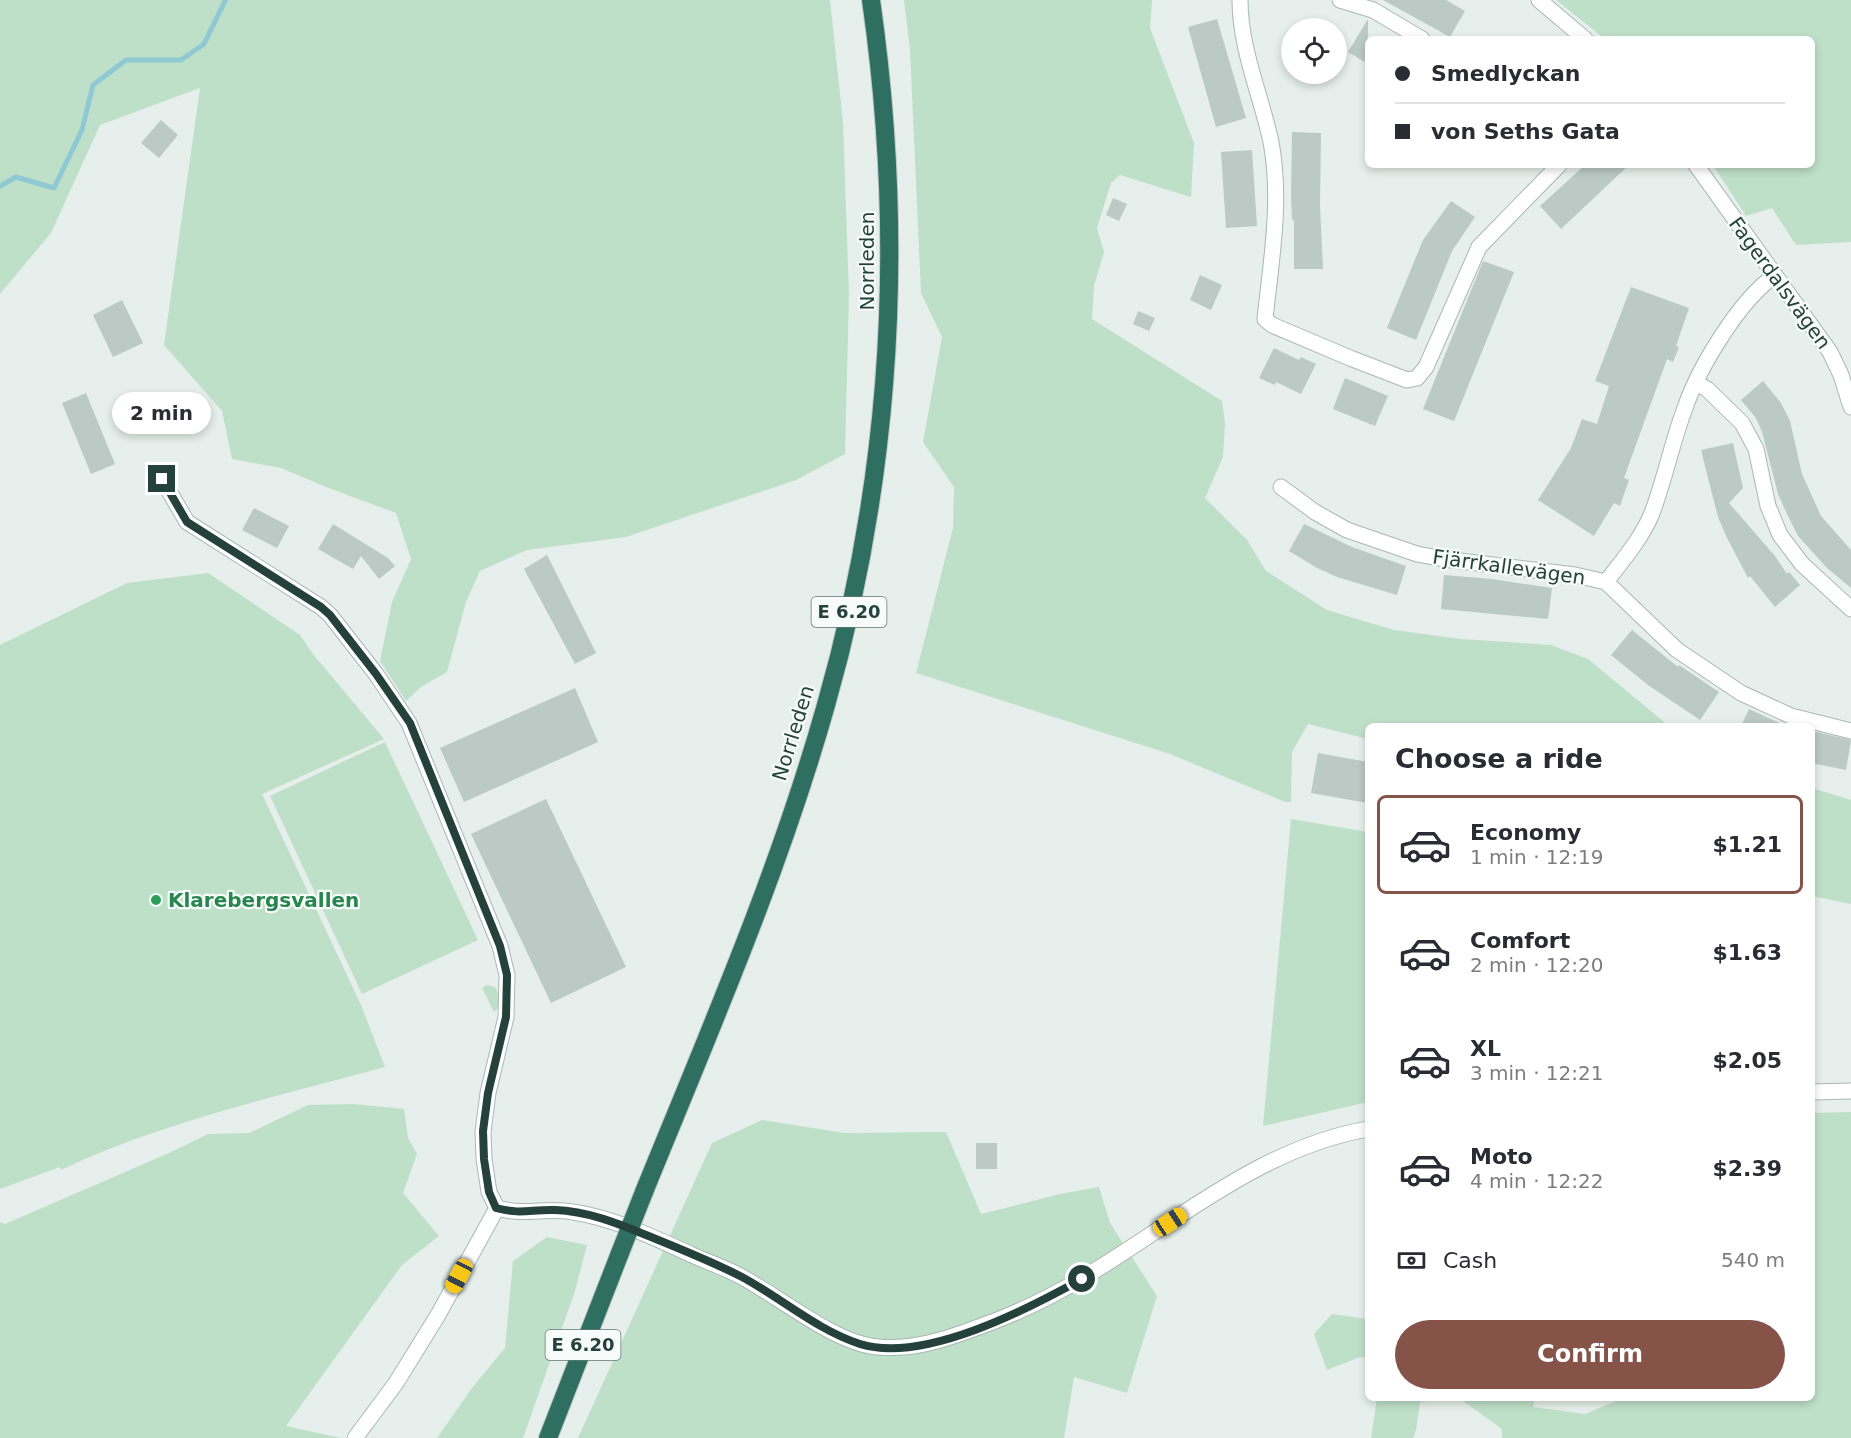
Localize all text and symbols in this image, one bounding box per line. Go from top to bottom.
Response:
map controls [1281,18,1347,84]
button: locate [1281,18,1347,84]
text: Smedlyckan [1431,61,1581,86]
text: von Seths Gata [1431,119,1620,144]
street label: Norrleden [855,212,879,310]
street label: Fagerdalsvägen [1724,212,1836,354]
callout: 2 min [112,392,212,434]
text: 2 min [130,401,193,425]
route end [148,465,175,492]
street label: Fjärrkallevägen [1431,544,1587,590]
road number: E 6.20 [812,597,886,627]
street label: Norrleden [767,682,819,784]
text: Choose a ride [1395,743,1603,774]
icon: car [1398,818,1452,872]
text: Economy [1470,820,1581,845]
text: $1.21 [1712,832,1782,857]
text: 1 min · 12:19 [1470,845,1604,869]
place label: Klarebergsvallen [168,888,359,912]
marker: Klarebergsvallen [149,893,163,907]
icon: car [1398,926,1452,980]
text: Comfort [1470,928,1570,953]
text: $1.63 [1712,940,1782,965]
text: 2 min · 12:20 [1470,953,1604,977]
icon: car [1398,1034,1452,1088]
text: XL [1470,1036,1501,1061]
text: $2.05 [1712,1048,1782,1073]
text: 3 min · 12:21 [1470,1061,1604,1085]
icon: car [1398,1142,1452,1196]
text: Moto [1470,1144,1533,1169]
text: $2.39 [1712,1156,1782,1181]
text: 4 min · 12:22 [1470,1169,1604,1193]
car [1150,1205,1190,1239]
icon: cash [1395,1244,1428,1277]
text: Cash [1443,1248,1497,1273]
text: 540 m [1721,1248,1785,1272]
car [443,1256,475,1296]
route start [1068,1265,1095,1292]
button: Confirm [1395,1320,1785,1389]
road number: E 6.20 [546,1330,620,1360]

